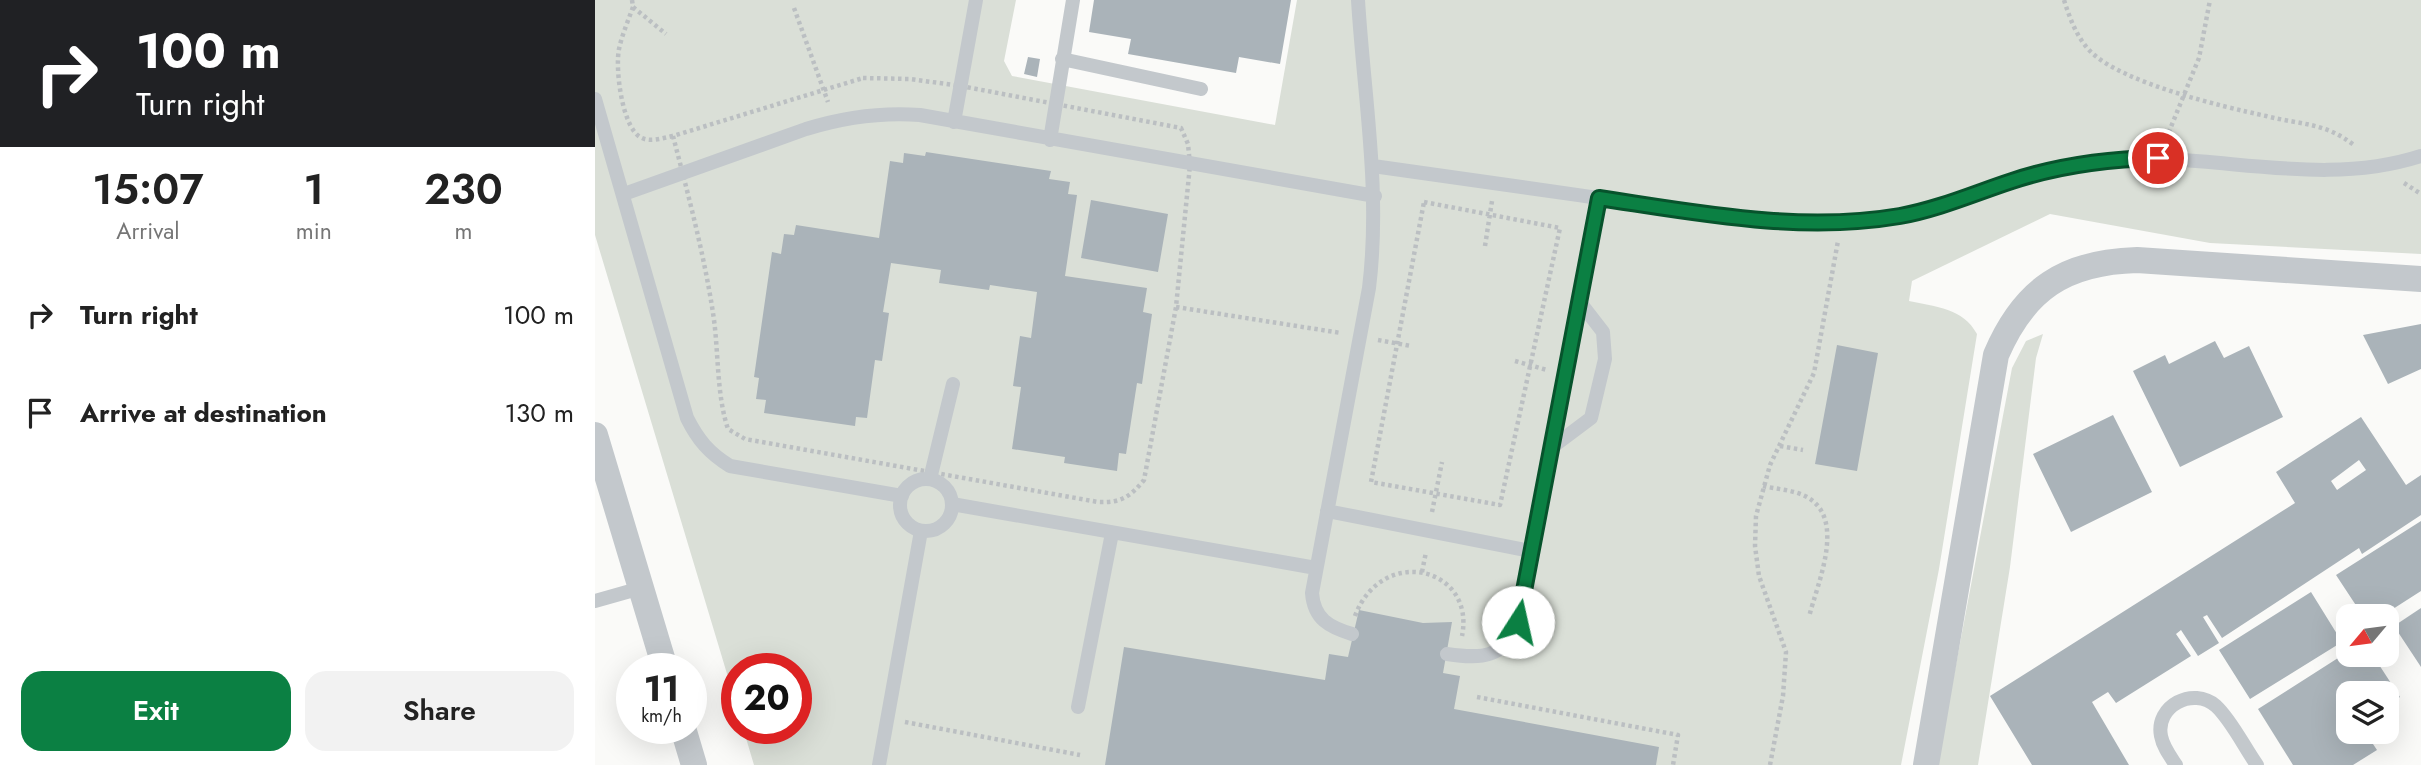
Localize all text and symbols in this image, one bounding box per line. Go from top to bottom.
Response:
text: 100 m [136,16,281,86]
icon: right [21,28,112,119]
text: Turn right [136,81,265,127]
pin [2128,128,2188,188]
icon: arrive [2139,139,2177,177]
text: 15:07 [92,159,204,220]
text: 1 [304,159,324,220]
text: 230 [424,159,503,220]
text: Arrival [116,214,180,248]
text: min [296,214,332,248]
text: m [454,214,472,248]
icon: right [21,296,59,334]
text: Turn right [80,296,198,334]
text: 100 m [503,296,574,334]
icon: arrive [21,394,59,432]
text: Arrive at destination [80,394,327,432]
text: 130 m [504,394,574,432]
position arrow [1481,585,1555,659]
north arrow [2336,604,2399,667]
map controls [2336,604,2399,744]
speed limit sign: 20 [721,653,812,744]
text: 11 [644,664,679,714]
button: Exit [21,671,291,751]
button: Share [305,671,574,751]
button: layers [2336,681,2399,744]
text: km/h [641,703,682,729]

